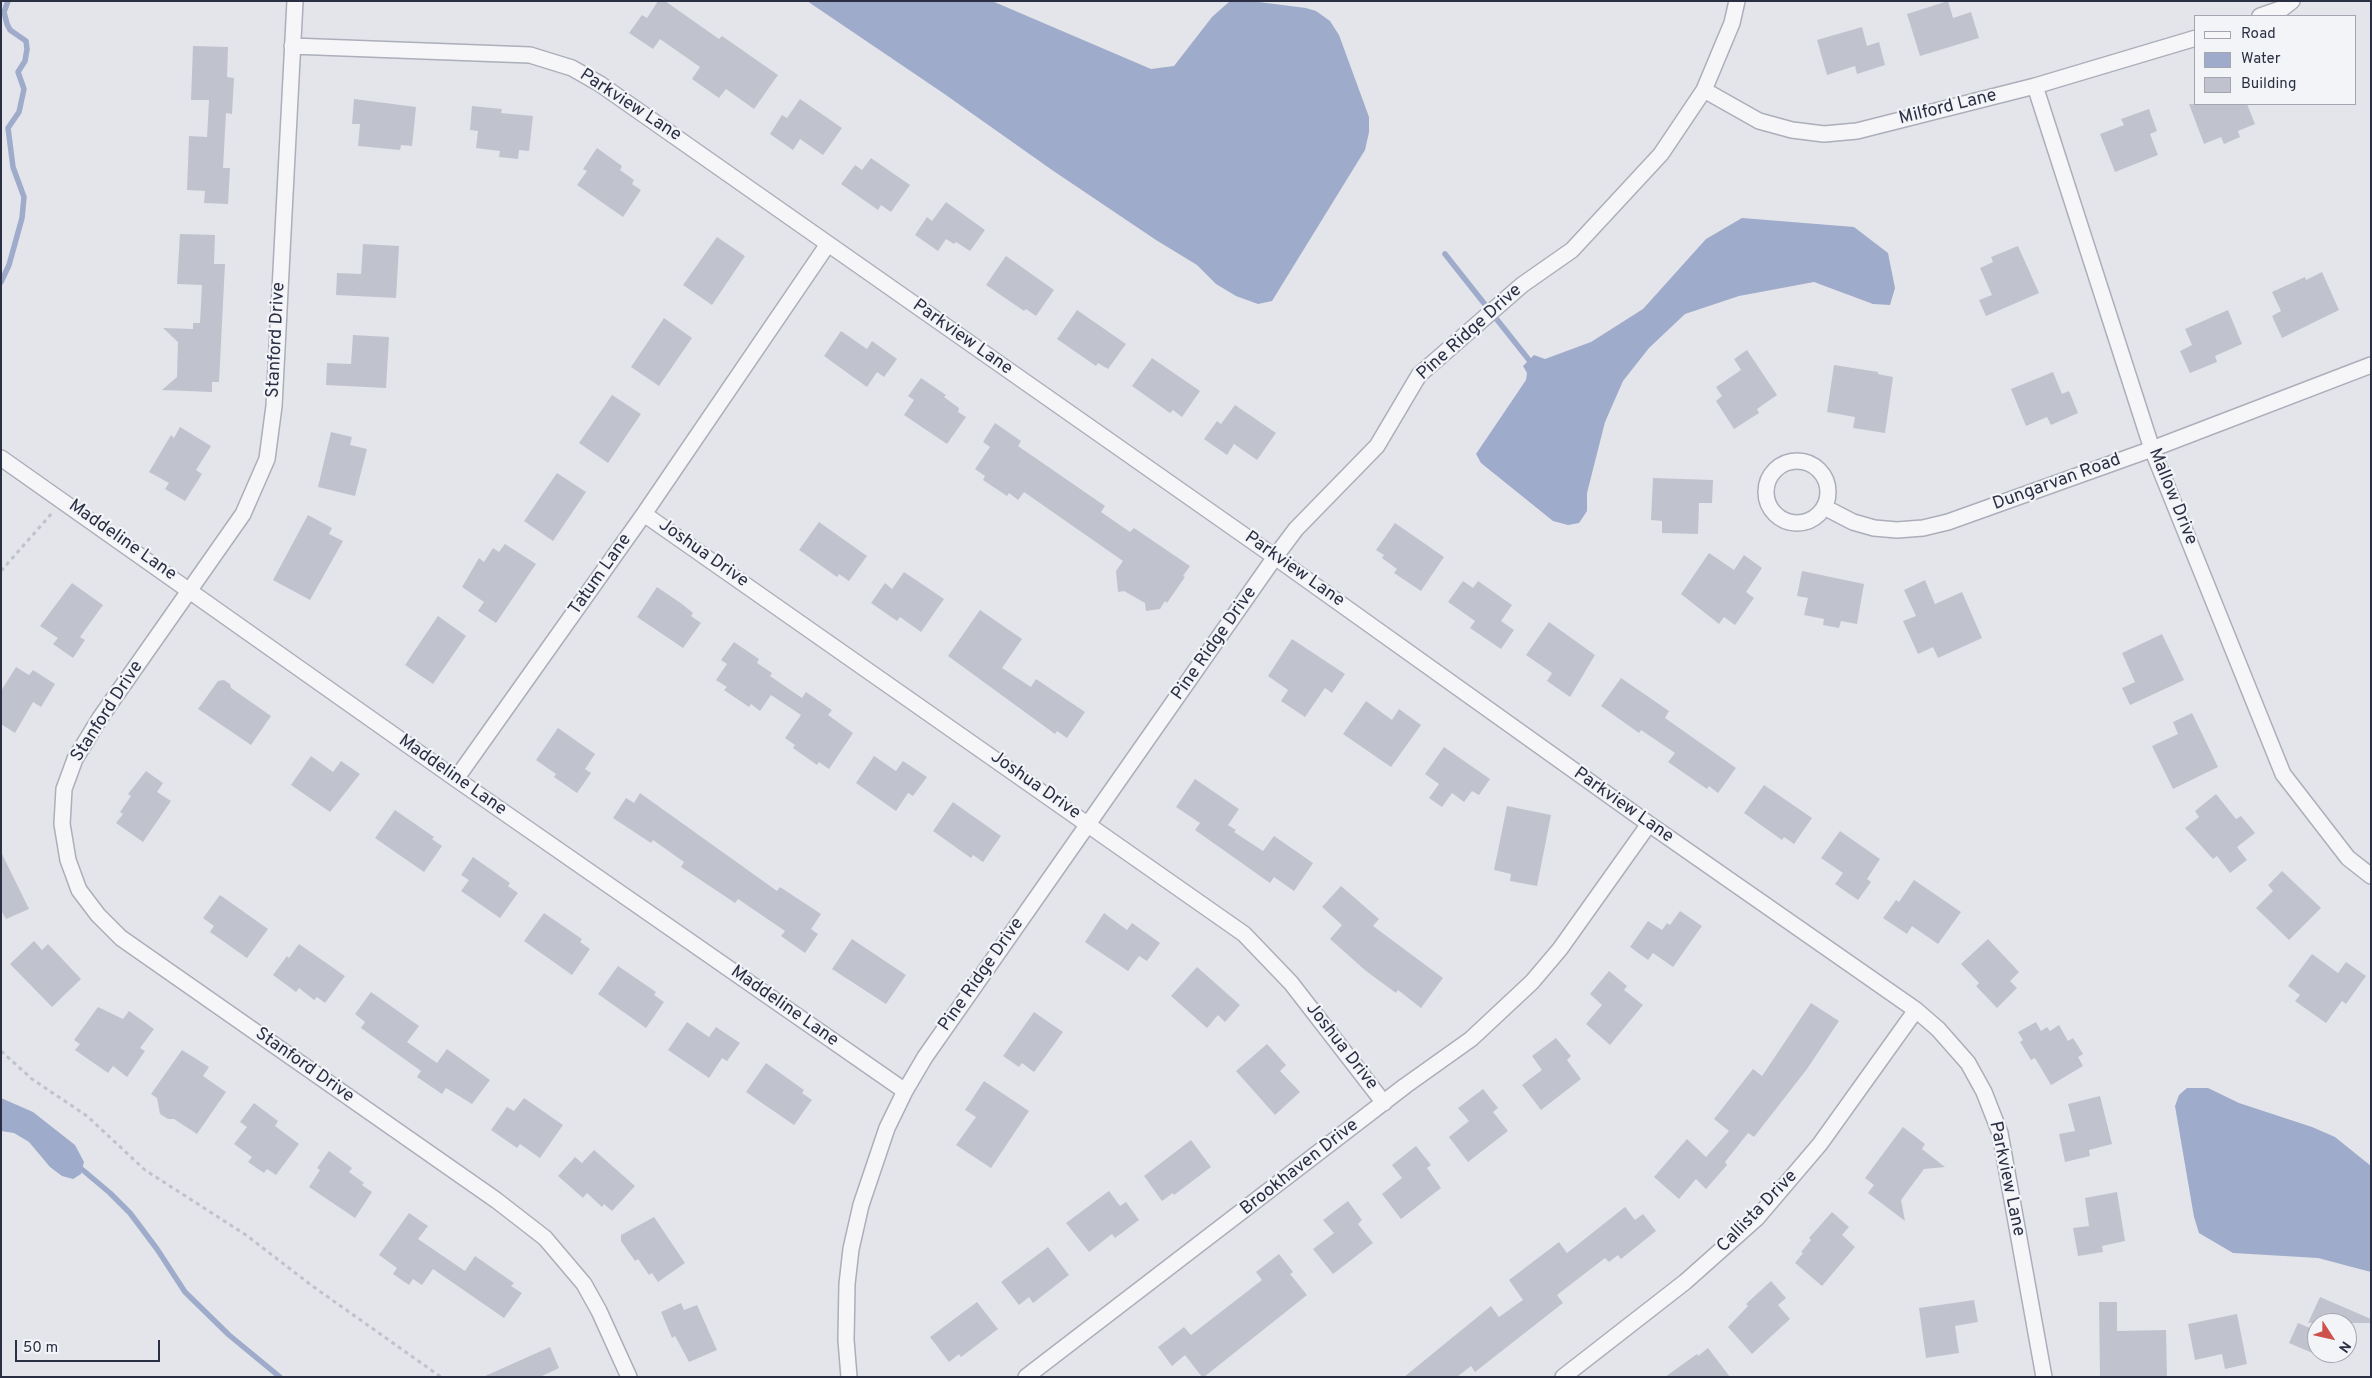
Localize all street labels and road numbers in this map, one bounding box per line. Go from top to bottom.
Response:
street label: Parkview Lane [575,65,685,147]
street label: Milford Lane [1897,85,1999,131]
street label: Pine Ridge Drive [1413,280,1527,386]
street label: Stanford Drive [263,281,291,399]
street label: Parkview Lane [908,296,1016,380]
street label: Mallow Drive [2143,445,2201,549]
street label: Dungarvan Road [1990,450,2124,516]
street label: Maddeline Lane [64,496,180,586]
street label: Joshua Drive [654,515,752,593]
street label: Parkview Lane [1240,528,1348,612]
street label: Tatum Lane [565,530,637,620]
street label: Pine Ridge Drive [1168,583,1262,705]
street label: Stanford Drive [67,657,149,767]
street label: Maddeline Lane [394,731,510,821]
street label: Joshua Drive [986,747,1084,825]
street label: Parkview Lane [1569,764,1677,848]
street label: Pine Ridge Drive [935,914,1029,1036]
street label: Maddeline Lane [726,962,842,1052]
street label: Joshua Drive [1300,999,1382,1095]
street label: Stanford Drive [250,1024,358,1108]
street label: Brookhaven Drive [1237,1115,1363,1221]
street label: Parkview Lane [1983,1119,2029,1239]
street label: Callista Drive [1713,1166,1803,1258]

